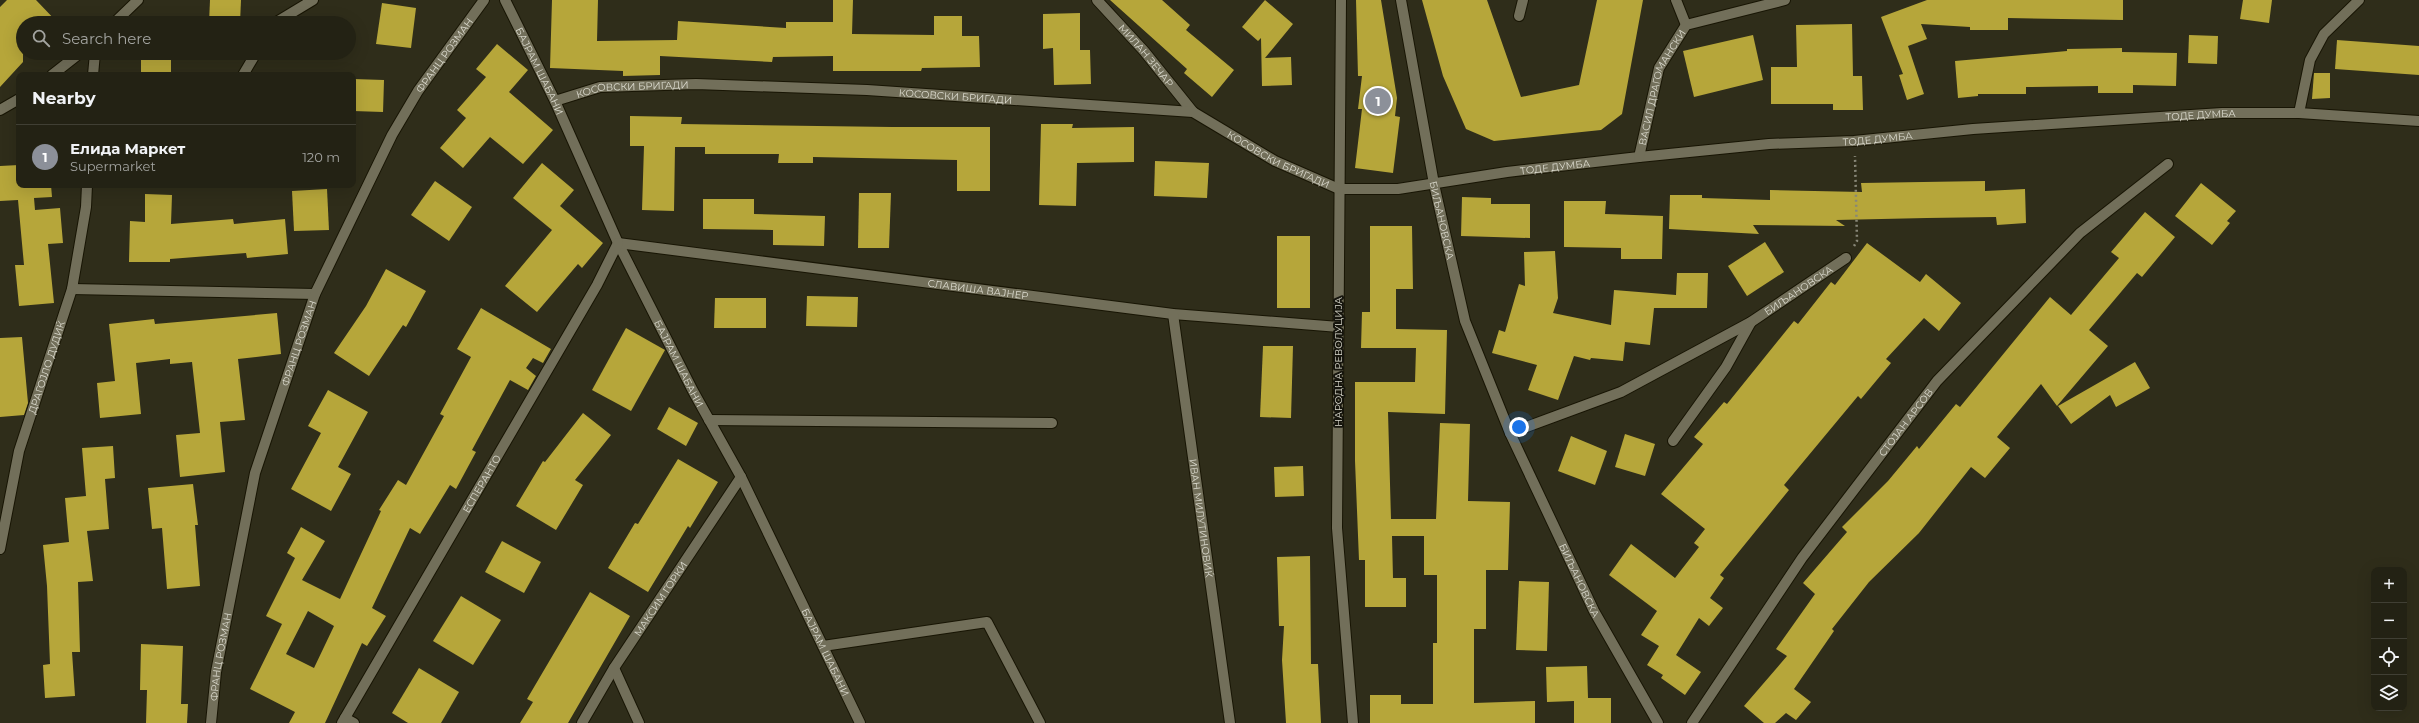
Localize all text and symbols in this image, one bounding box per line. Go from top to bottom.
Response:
street label: ФРАНЦ РОЗМАН [413,15,476,95]
search box [16,16,356,60]
street label: МИЛАН ЗЕЧАР [1116,21,1177,89]
street label: БАЈРАМ ШАБАНИ [513,25,567,117]
icon: search [30,27,52,49]
street label: ВАСИЛ ДРАГОМАНСКИ [1635,27,1688,146]
text: Search here [62,29,151,48]
street label: КОСОВСКИ БРИГАДИ [574,78,689,101]
street label: КОСОВСКИ БРИГАДИ [898,86,1013,106]
pin: 1 [1365,86,1391,116]
text: Nearby [32,88,96,108]
street label: ТОДЕ ДУМБА [2165,107,2236,123]
street label: КОСОВСКИ БРИГАДИ [1225,128,1332,191]
street label: ТОДЕ ДУМБА [1842,129,1914,148]
text: Елида Маркет [70,139,185,158]
text: 1 [42,149,48,165]
text: 120 m [302,149,340,165]
street label: ТОДЕ ДУМБА [1519,156,1591,177]
text: Supermarket [70,158,156,174]
street label: БИЉАНОВСКА [1427,180,1457,261]
street label: БИЉАНОВСКА [1761,262,1836,318]
street label: СЛАВИША ВАЈНЕР [927,276,1029,302]
street label: НАРОДНА РЕВОЛУЦИЈА [1332,296,1345,427]
street label: ФРАНЦ РОЗМАН [278,299,319,388]
street label: БАЈРАМ ШАБАНИ [651,318,707,409]
street label: ДРАГОЈЛО ДУДИЌ [25,319,68,415]
street label: СТОЈАН АРСОВ [1875,386,1936,459]
your location [1509,417,1529,437]
street label: ЕСПЕРАНТО [459,452,503,515]
street label: ИВАН МИЛУТИНОВИЌ [1187,458,1216,578]
street label: БИЉАНОВСКА [1557,541,1603,620]
street label: МАКСИМ ГОРКИ [631,559,690,638]
map controls [2371,567,2407,711]
button: + [2371,567,2407,603]
button: − [2371,603,2407,639]
street label: БАЈРАМ ШАБАНИ [799,606,852,698]
street label: ФРАНЦ РОЗМАН [207,611,234,701]
button: locate [2371,639,2407,675]
button: layers [2371,675,2407,711]

